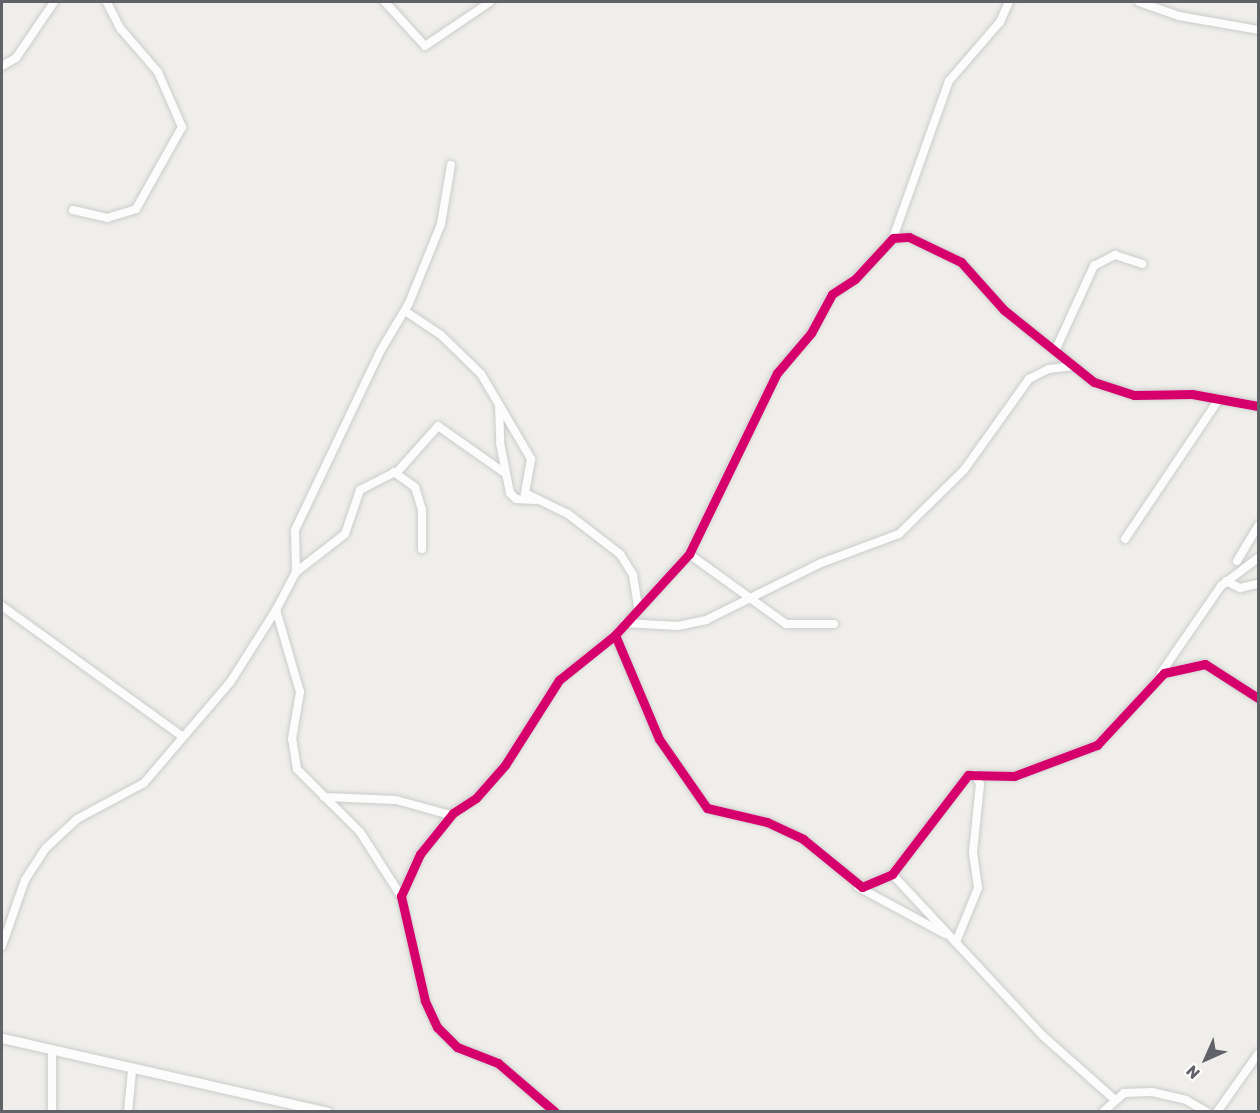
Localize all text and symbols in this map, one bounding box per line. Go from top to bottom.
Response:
north arrow [1176,1029,1236,1089]
text: N [1182,1061,1204,1083]

